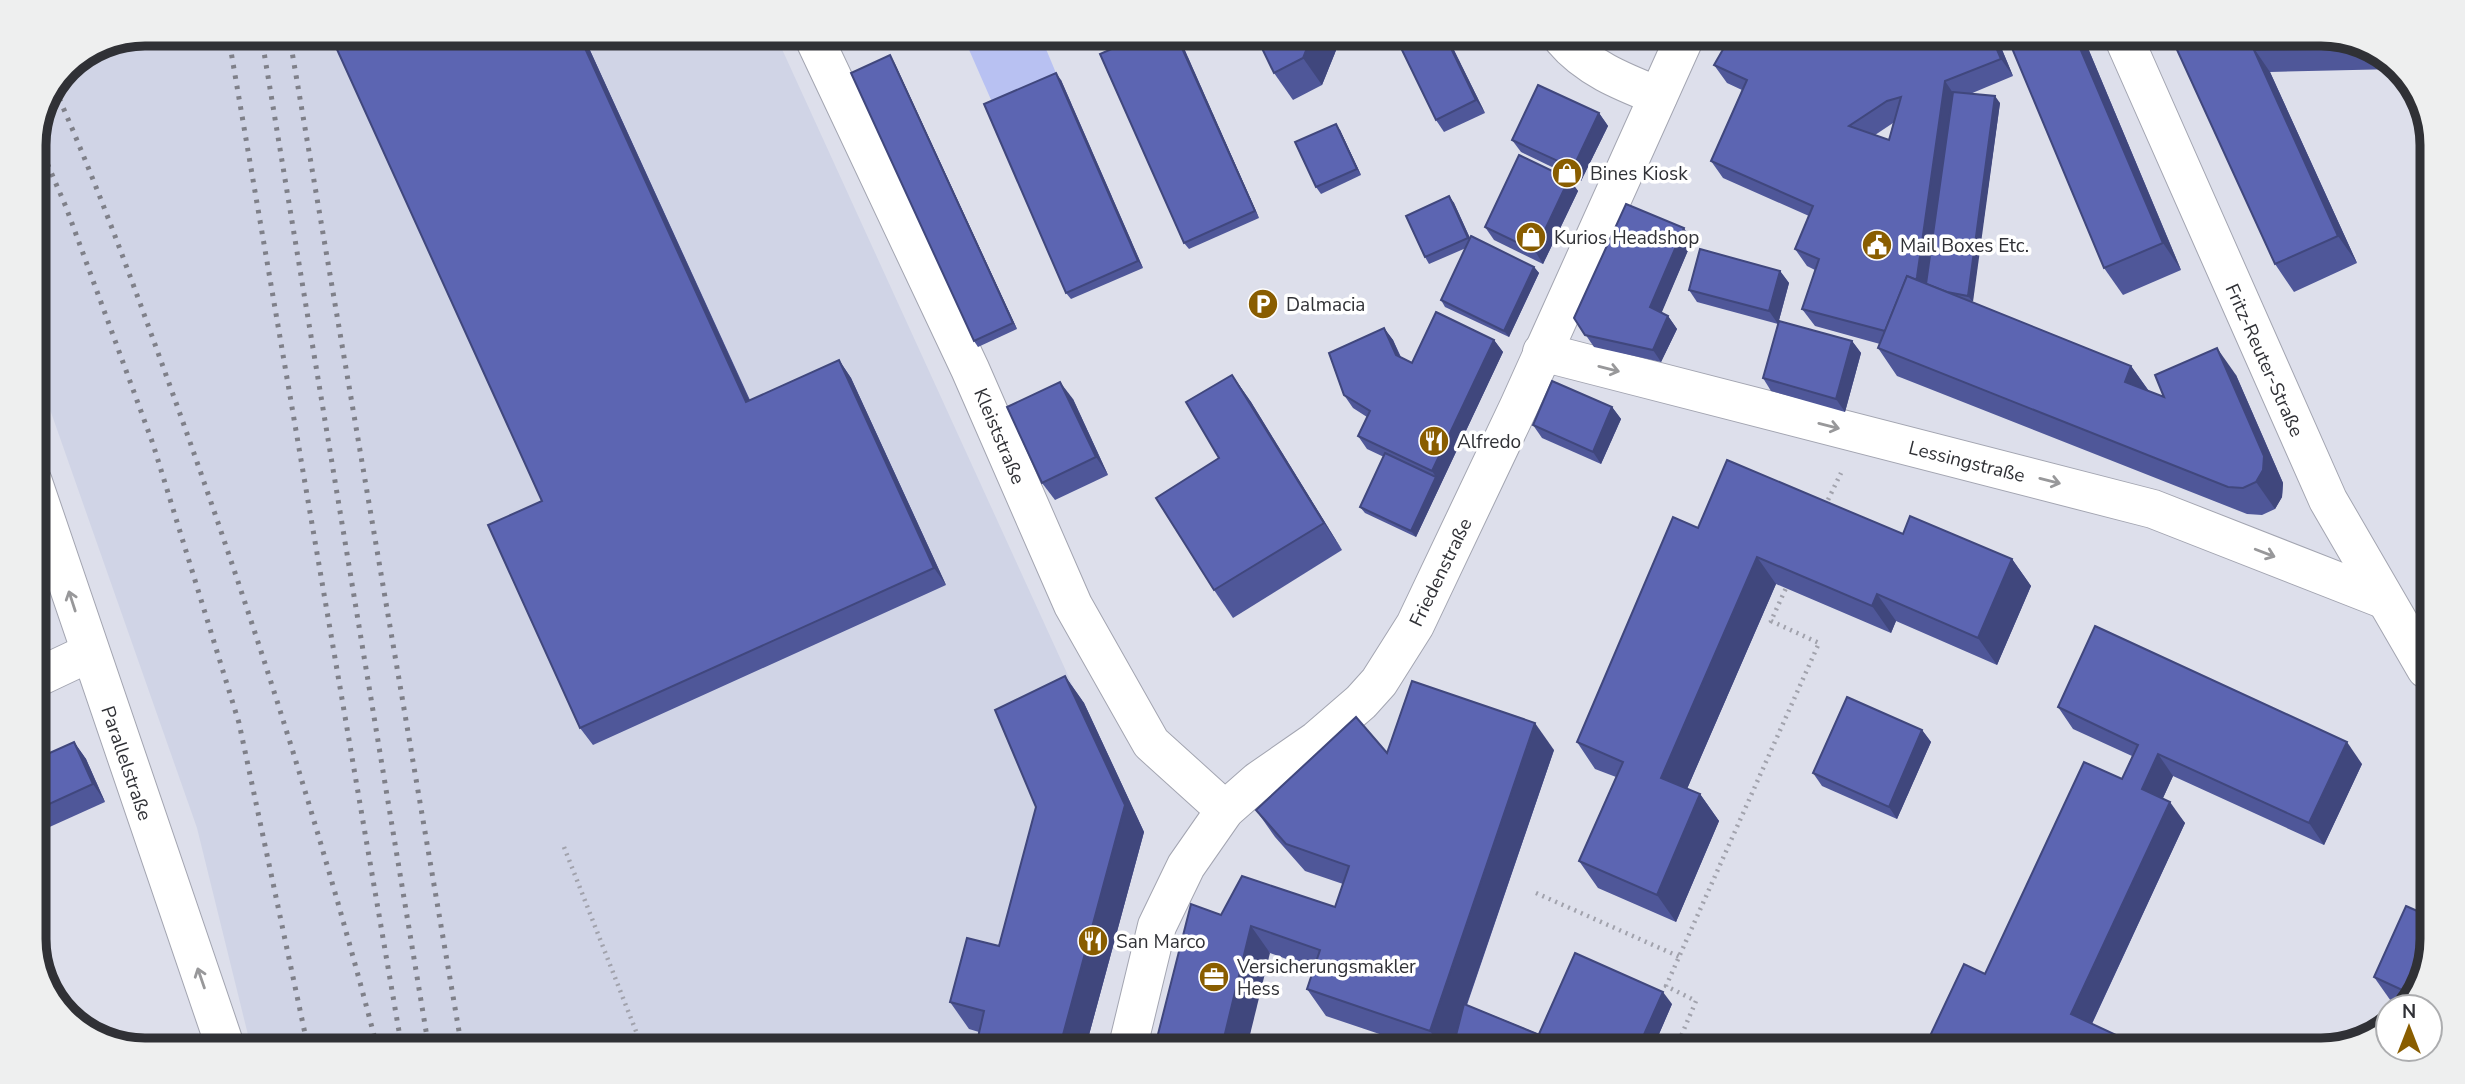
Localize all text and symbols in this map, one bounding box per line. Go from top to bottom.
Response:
shop icon: Bines Kiosk [1550,156,1584,190]
place label: Bines Kiosk [1590,161,1688,187]
shop icon: Kurios Headshop [1514,220,1548,254]
place label: Kurios Headshop [1554,225,1699,251]
public building icon: Mail Boxes Etc. [1860,228,1894,262]
place label: Mail Boxes Etc. [1900,233,2029,259]
street label: Fritz-Reuter-Straße [2219,280,2310,441]
parking icon: Dalmacia [1246,287,1280,321]
place label: Dalmacia [1286,292,1365,318]
one-way arrow [1597,364,1619,377]
street label: Kleiststraße [967,384,1031,488]
one-way arrow [1817,420,1840,433]
restaurant icon: Alfredo [1417,424,1451,458]
place label: Alfredo [1457,429,1521,455]
street label: Lessingstraße [1906,435,2028,489]
one-way arrow [2038,475,2061,488]
street label: Friedenstraße [1403,514,1478,631]
one-way arrow [2254,547,2276,560]
one-way arrow [65,590,77,612]
street label: Parallelstraße [94,703,158,824]
restaurant icon: San Marco [1076,924,1110,958]
place label: San Marco [1116,929,1206,955]
place label: Versicherungsmakler Hess [1236,954,1416,1002]
office icon: Versicherungsmakler Hess [1197,960,1231,994]
one-way arrow [194,967,207,989]
north arrow [2374,993,2444,1063]
text: N [2402,999,2416,1025]

